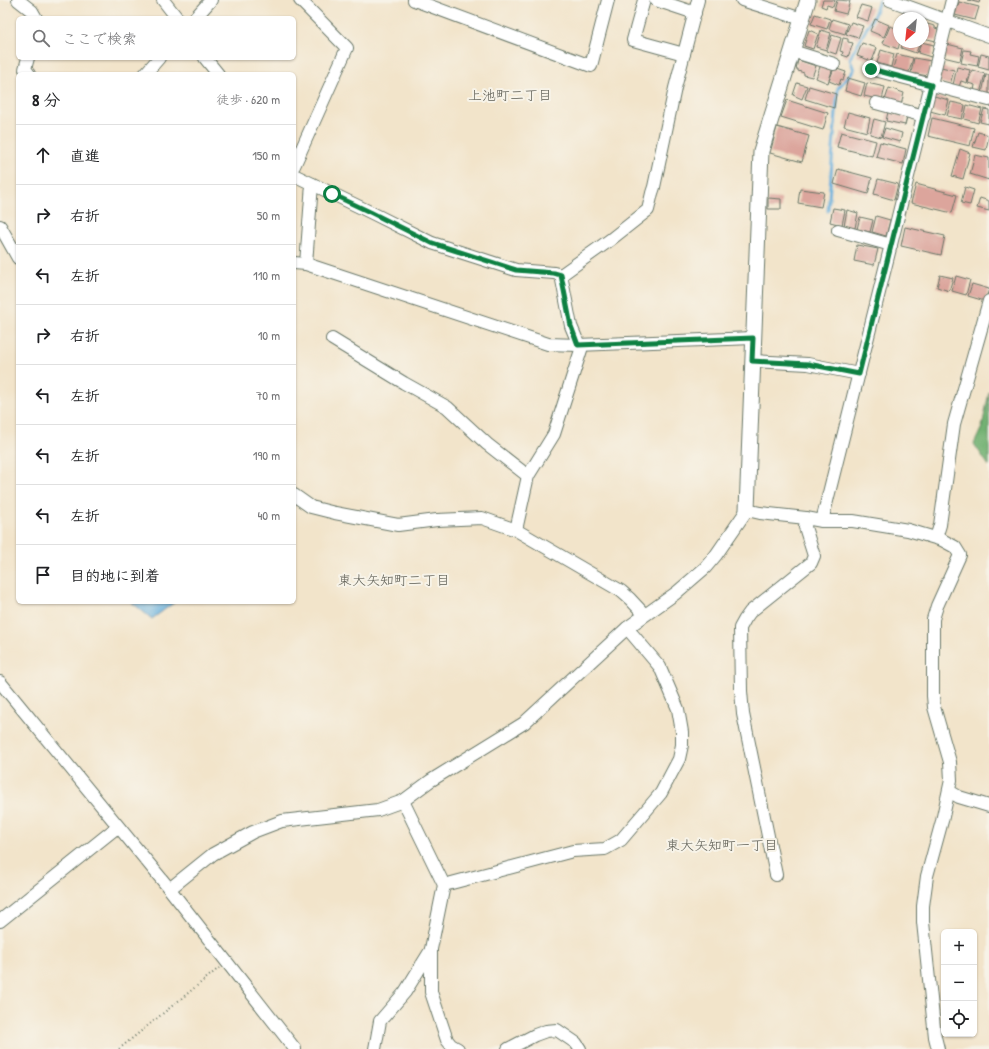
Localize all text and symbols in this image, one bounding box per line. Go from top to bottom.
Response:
north arrow [893,12,929,48]
search box [16,16,296,60]
icon: search [30,27,52,49]
text: ここで検索 [62,28,137,49]
route end [862,60,880,78]
district label: 上池町二丁目 [468,85,552,104]
text: 8 分 [32,88,60,111]
text: 徒歩 · 620 m [216,90,280,108]
icon: ahead [32,144,54,166]
text: 直進 [70,145,100,166]
text: 150 m [252,146,280,164]
route start [323,185,341,203]
icon: right [32,204,54,226]
text: 右折 [70,205,100,226]
text: 50 m [257,206,280,224]
icon: left [32,264,54,286]
text: 左折 [70,265,100,286]
text: 110 m [253,266,280,284]
icon: right [32,324,54,346]
text: 右折 [70,325,100,346]
text: 10 m [258,326,280,344]
icon: left [32,384,54,406]
text: 左折 [70,385,100,406]
text: 70 m [256,386,280,404]
icon: left [32,444,54,466]
text: 左折 [70,445,100,466]
text: 190 m [253,446,280,464]
icon: left [32,504,54,526]
text: 左折 [70,505,100,526]
text: 40 m [257,506,280,524]
icon: arrive [32,564,54,586]
text: 目的地に到着 [70,565,160,586]
district label: 東大矢知町二丁目 [338,570,450,589]
district label: 東大矢知町一丁目 [666,835,778,854]
map controls [941,929,977,1037]
button: + [941,929,977,965]
button: − [941,965,977,1001]
button: locate [941,1001,977,1037]

